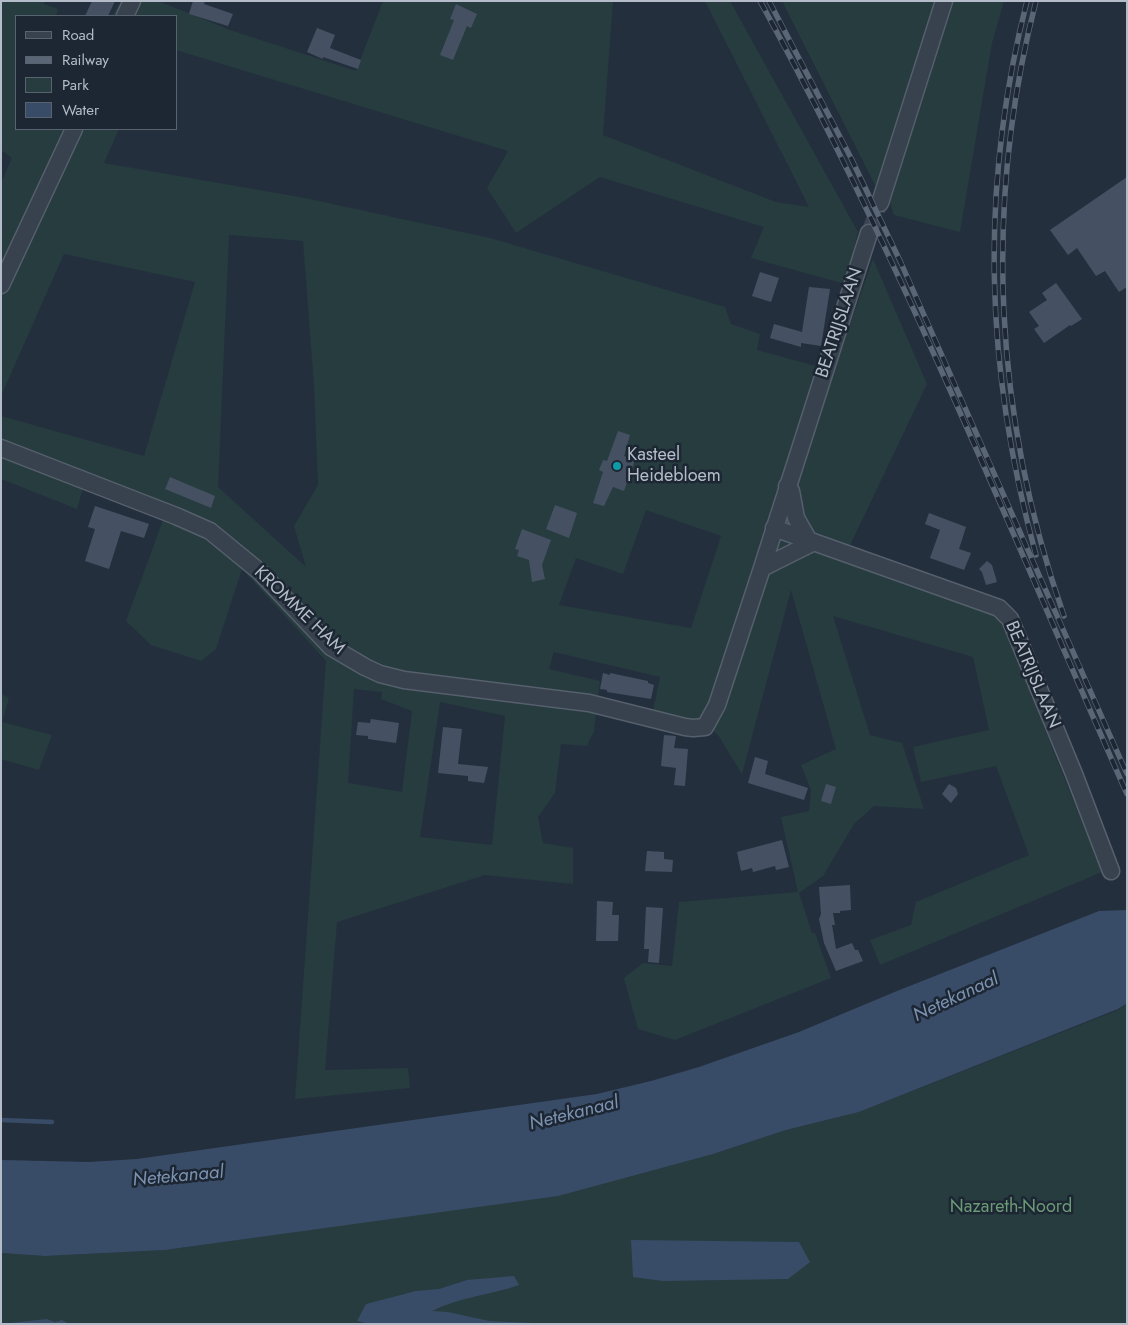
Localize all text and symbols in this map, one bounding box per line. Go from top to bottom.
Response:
legend [15,15,178,130]
text: Road [62,24,94,46]
text: Railway [62,49,109,71]
text: Park [62,74,89,96]
text: Water [62,99,99,121]
street label: BEATRIJSLAAN [812,265,868,381]
place label: Kasteel Heidebloem [627,445,721,488]
marker: Kasteel Heidebloem [611,460,623,472]
street label: KROMME HAM [249,562,349,660]
street label: BEATRIJSLAAN [1000,618,1064,732]
water label: Netekanaal [910,968,1002,1028]
water label: Netekanaal [527,1092,621,1136]
water label: Netekanaal [132,1162,224,1192]
park label: Nazareth-Noord [950,1197,1072,1219]

